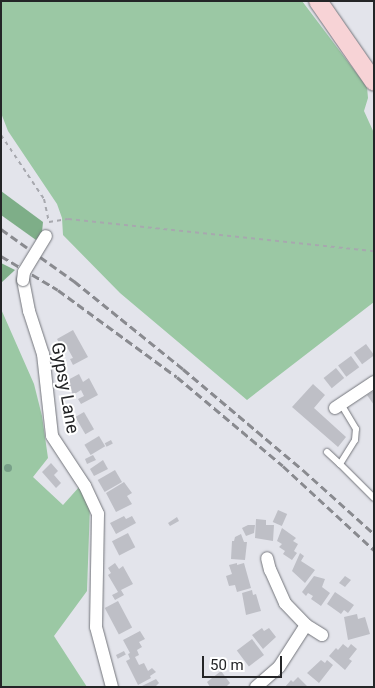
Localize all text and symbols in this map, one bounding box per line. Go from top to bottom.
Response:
street label: Gypsy Lane [46,341,84,435]
scale bar [205,646,285,678]
text: 50 m [210,656,244,674]

